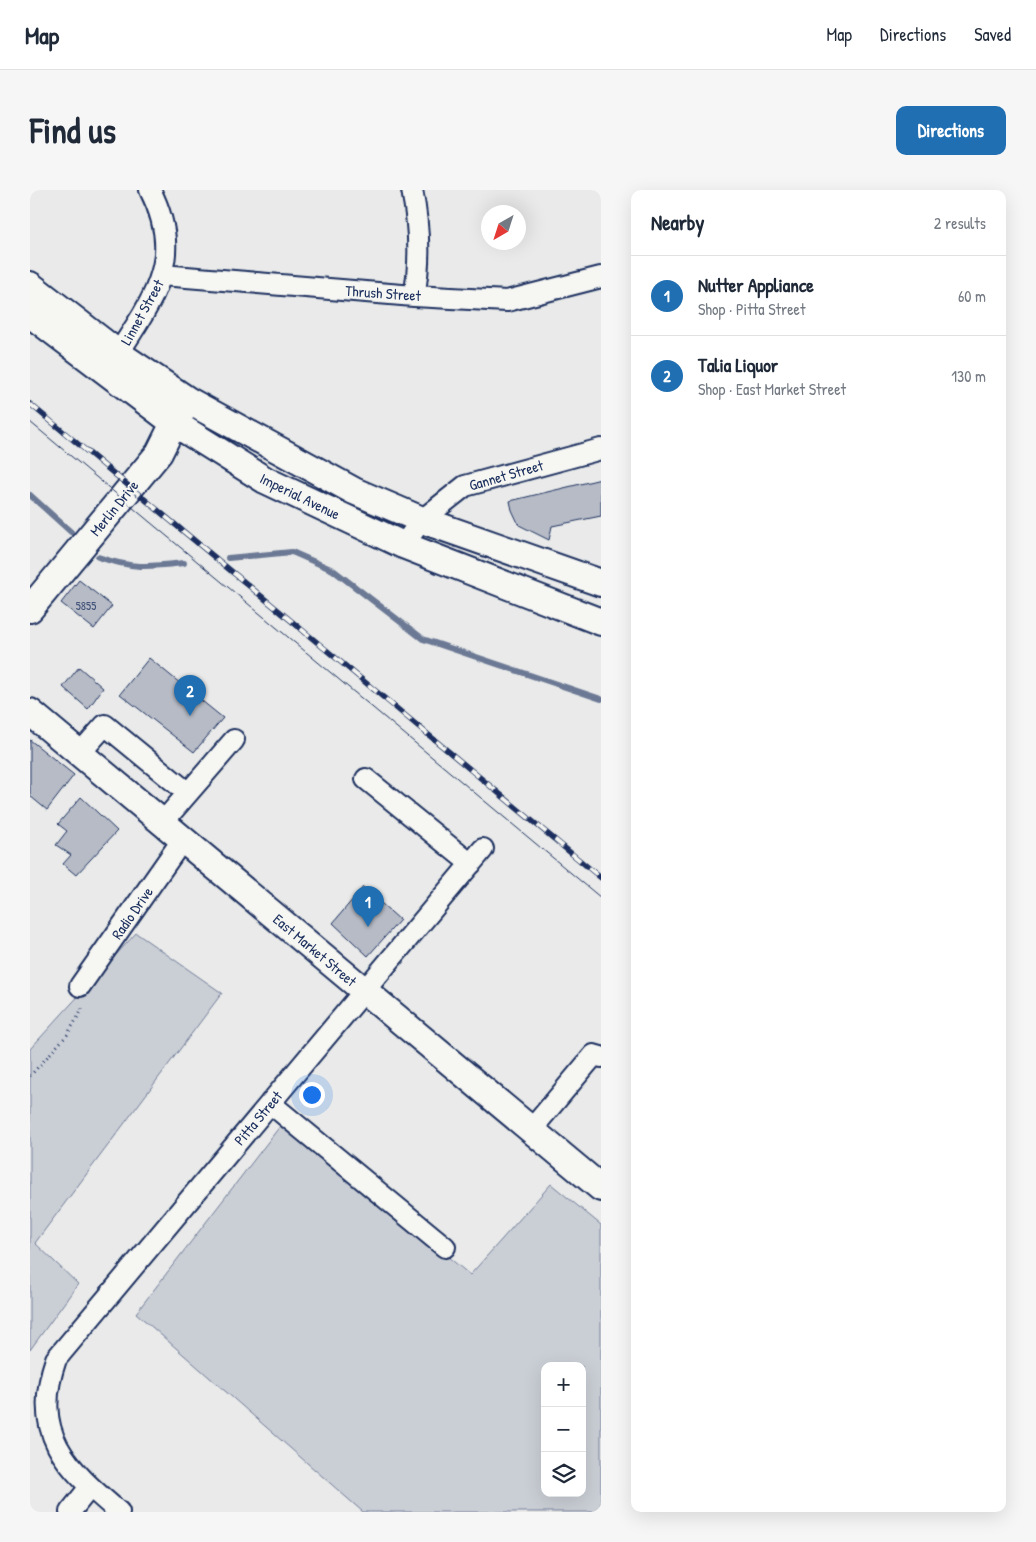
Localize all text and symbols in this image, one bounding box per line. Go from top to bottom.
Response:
text: Map [25,19,59,51]
text: Map [827,22,852,47]
text: Directions [880,22,946,47]
text: Saved [974,22,1011,47]
button: Directions [896,106,1006,155]
text: Find us [30,107,116,154]
north arrow [481,205,526,250]
text: Nearby [651,208,704,237]
text: 2 results [934,212,986,234]
text: Nutter Appliance [698,272,814,298]
street label: Linnet Street [115,275,169,349]
street label: Thrush Street [345,280,422,306]
text: 1 [664,285,670,307]
text: 60 m [958,285,986,307]
text: Shop · Pitta Street [698,298,805,320]
text: Talia Liquor [698,352,778,378]
text: 2 [663,365,671,387]
text: 130 m [951,365,986,387]
text: Shop · East Market Street [698,378,846,400]
street label: Gannet Street [467,454,546,496]
street label: Imperial Avenue [256,468,344,524]
street label: Merlin Drive [85,476,143,540]
house number: 5855 [76,597,96,614]
pin: 2 [174,675,206,716]
street label: Radio Drive [106,883,158,943]
pin: 1 [352,886,384,927]
street label: East Market Street [269,909,362,992]
your location [299,1082,325,1108]
street label: Pitta Street [229,1086,288,1150]
map controls [541,1362,586,1497]
button: + [541,1362,586,1407]
button: − [541,1407,586,1452]
button: layers [541,1452,586,1497]

